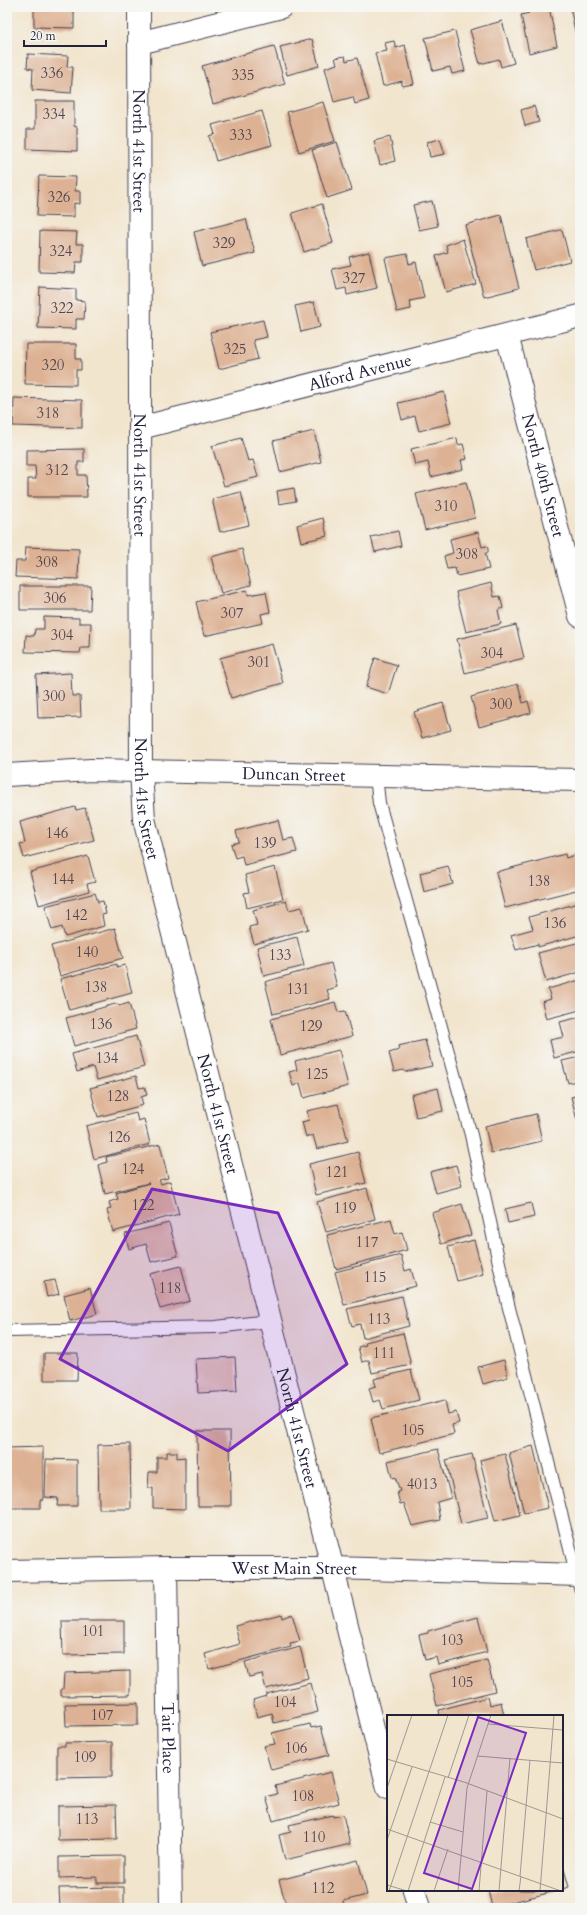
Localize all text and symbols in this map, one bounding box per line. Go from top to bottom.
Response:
scale bar [24,22,106,48]
text: 20 m [30,28,57,44]
house number: 336 [40,63,64,83]
house number: 335 [231,65,255,85]
street label: North 41st Street [127,89,151,213]
house number: 334 [42,104,66,124]
house number: 333 [229,125,253,145]
house number: 326 [47,187,71,207]
house number: 329 [212,233,236,253]
house number: 324 [49,241,73,261]
house number: 327 [342,268,366,288]
house number: 322 [50,298,74,318]
house number: 325 [223,339,247,359]
street label: Alford Avenue [306,348,414,397]
house number: 320 [41,355,65,375]
house number: 318 [36,403,60,423]
street label: North 40th Street [516,411,570,540]
street label: North 41st Street [128,413,151,537]
house number: 312 [45,460,69,480]
house number: 310 [434,496,458,516]
house number: 308 [455,544,479,564]
house number: 308 [35,552,59,572]
house number: 306 [43,588,67,608]
house number: 307 [220,603,244,623]
house number: 304 [50,625,74,645]
house number: 304 [480,643,504,663]
house number: 301 [247,652,271,672]
house number: 300 [42,686,66,706]
house number: 300 [489,694,513,714]
street label: North 41st Street [129,737,165,863]
street label: Duncan Street [242,762,346,787]
house number: 146 [45,823,69,843]
house number: 139 [253,833,277,853]
house number: 144 [51,869,75,889]
house number: 138 [527,871,551,891]
house number: 142 [64,905,88,925]
house number: 136 [543,913,567,933]
house number: 140 [75,942,99,962]
house number: 133 [268,945,292,965]
house number: 138 [84,977,108,997]
house number: 131 [286,979,310,999]
house number: 136 [89,1014,113,1034]
house number: 129 [299,1016,323,1036]
house number: 134 [95,1048,119,1068]
street label: North 41st Street [192,1051,244,1177]
house number: 125 [305,1064,329,1084]
house number: 128 [106,1086,130,1106]
house number: 126 [107,1127,131,1147]
house number: 124 [121,1159,145,1179]
house number: 121 [325,1162,349,1182]
house number: 122 [131,1195,155,1215]
house number: 119 [333,1198,357,1218]
house number: 117 [355,1232,379,1252]
house number: 115 [363,1267,387,1287]
house number: 118 [158,1278,182,1298]
house number: 113 [367,1309,391,1329]
house number: 111 [372,1343,396,1363]
street label: North 41st Street [271,1365,323,1491]
house number: 105 [401,1420,425,1440]
house number: 4013 [407,1474,437,1494]
street label: West Main Street [230,1557,358,1581]
house number: 101 [81,1621,105,1641]
house number: 103 [440,1630,464,1650]
house number: 105 [450,1672,474,1692]
house number: 104 [273,1692,297,1712]
street label: Tait Place [156,1702,180,1774]
house number: 107 [90,1705,114,1725]
inset map [387,1715,563,1891]
house number: 106 [284,1738,308,1758]
house number: 109 [73,1747,97,1767]
house number: 108 [291,1786,315,1806]
house number: 113 [75,1809,99,1829]
house number: 110 [302,1827,326,1847]
house number: 112 [311,1878,335,1898]

